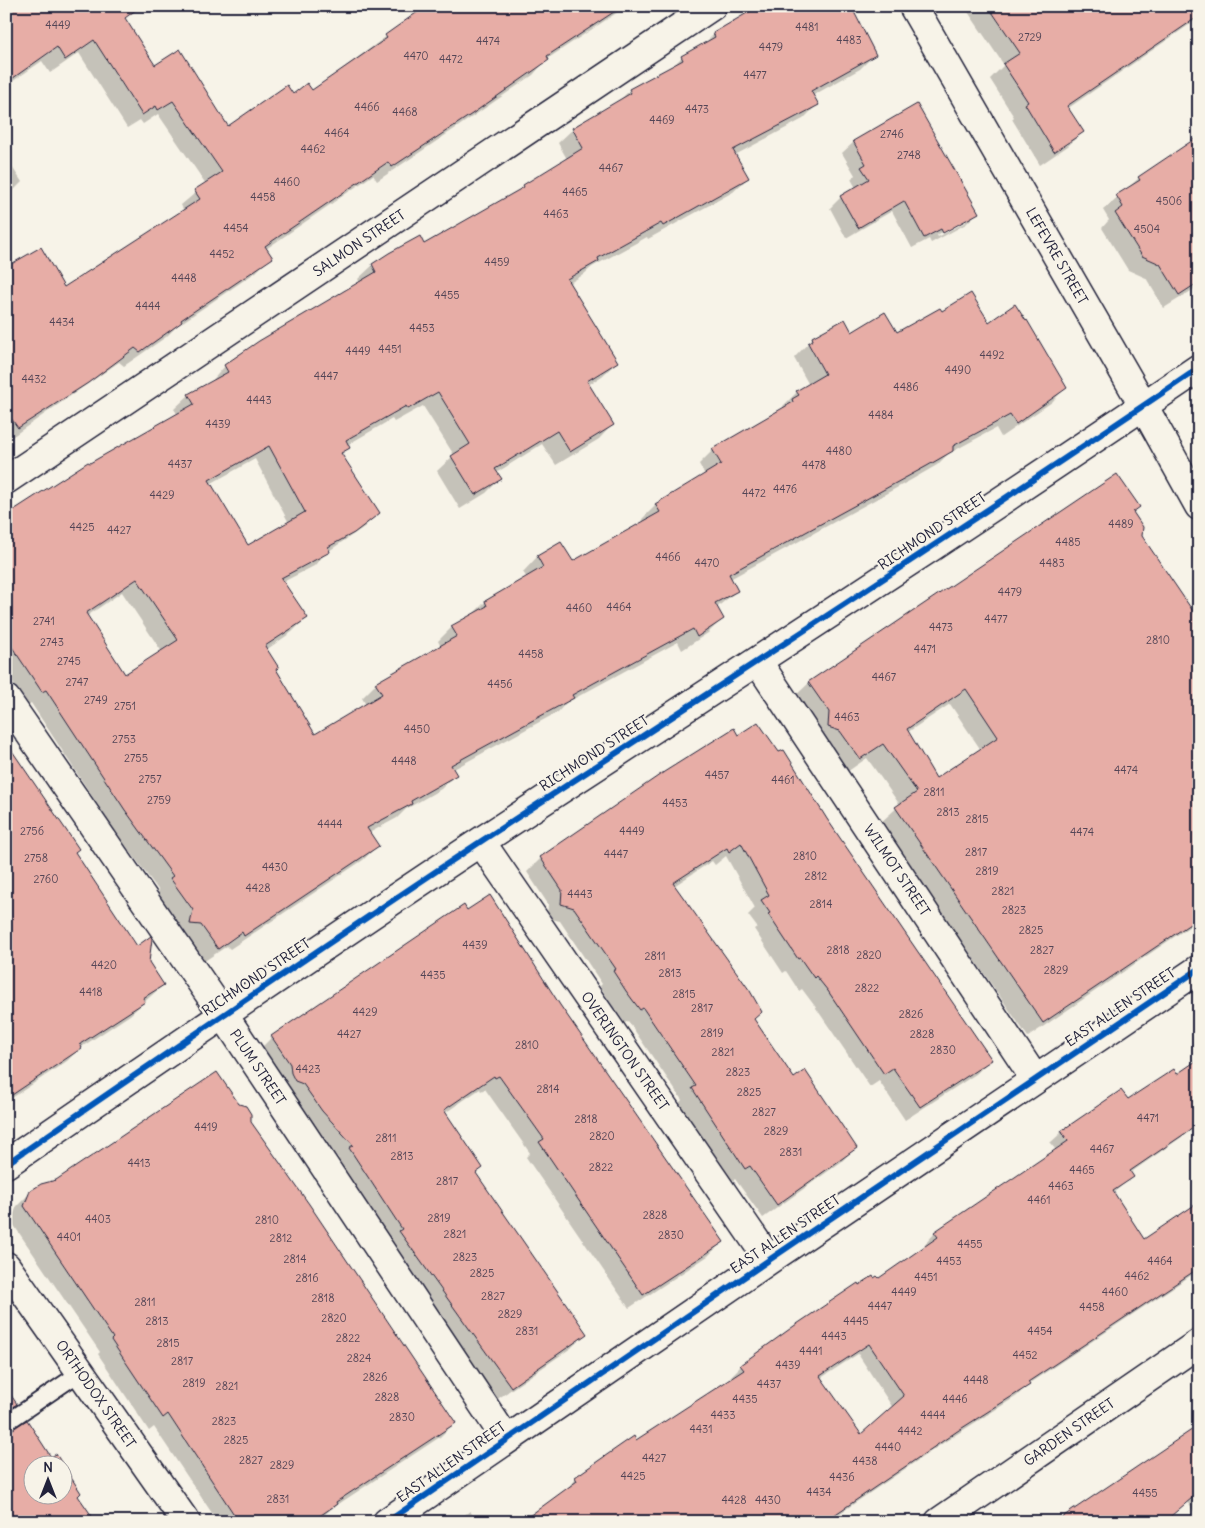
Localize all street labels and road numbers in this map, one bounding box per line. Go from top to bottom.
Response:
street label: LEFEVRE STREET [1022,204,1092,308]
street label: SALMON STREET [309,206,409,280]
street label: RICHMOND STREET [874,488,990,574]
street label: RICHMOND STREET [536,711,652,795]
street label: WILMOT STREET [860,821,934,919]
street label: RICHMOND STREET [198,934,314,1020]
street label: EAST ALLEN STREET [1062,964,1178,1050]
street label: OVERINGTON STREET [577,988,673,1114]
street label: PLUM STREET [226,1026,290,1108]
street label: EAST ALLEN STREET [727,1191,843,1277]
street label: ORTHODOX STREET [52,1336,140,1452]
street label: GARDEN STREET [1020,1394,1118,1470]
street label: EAST ALLEN STREET [393,1418,509,1506]

